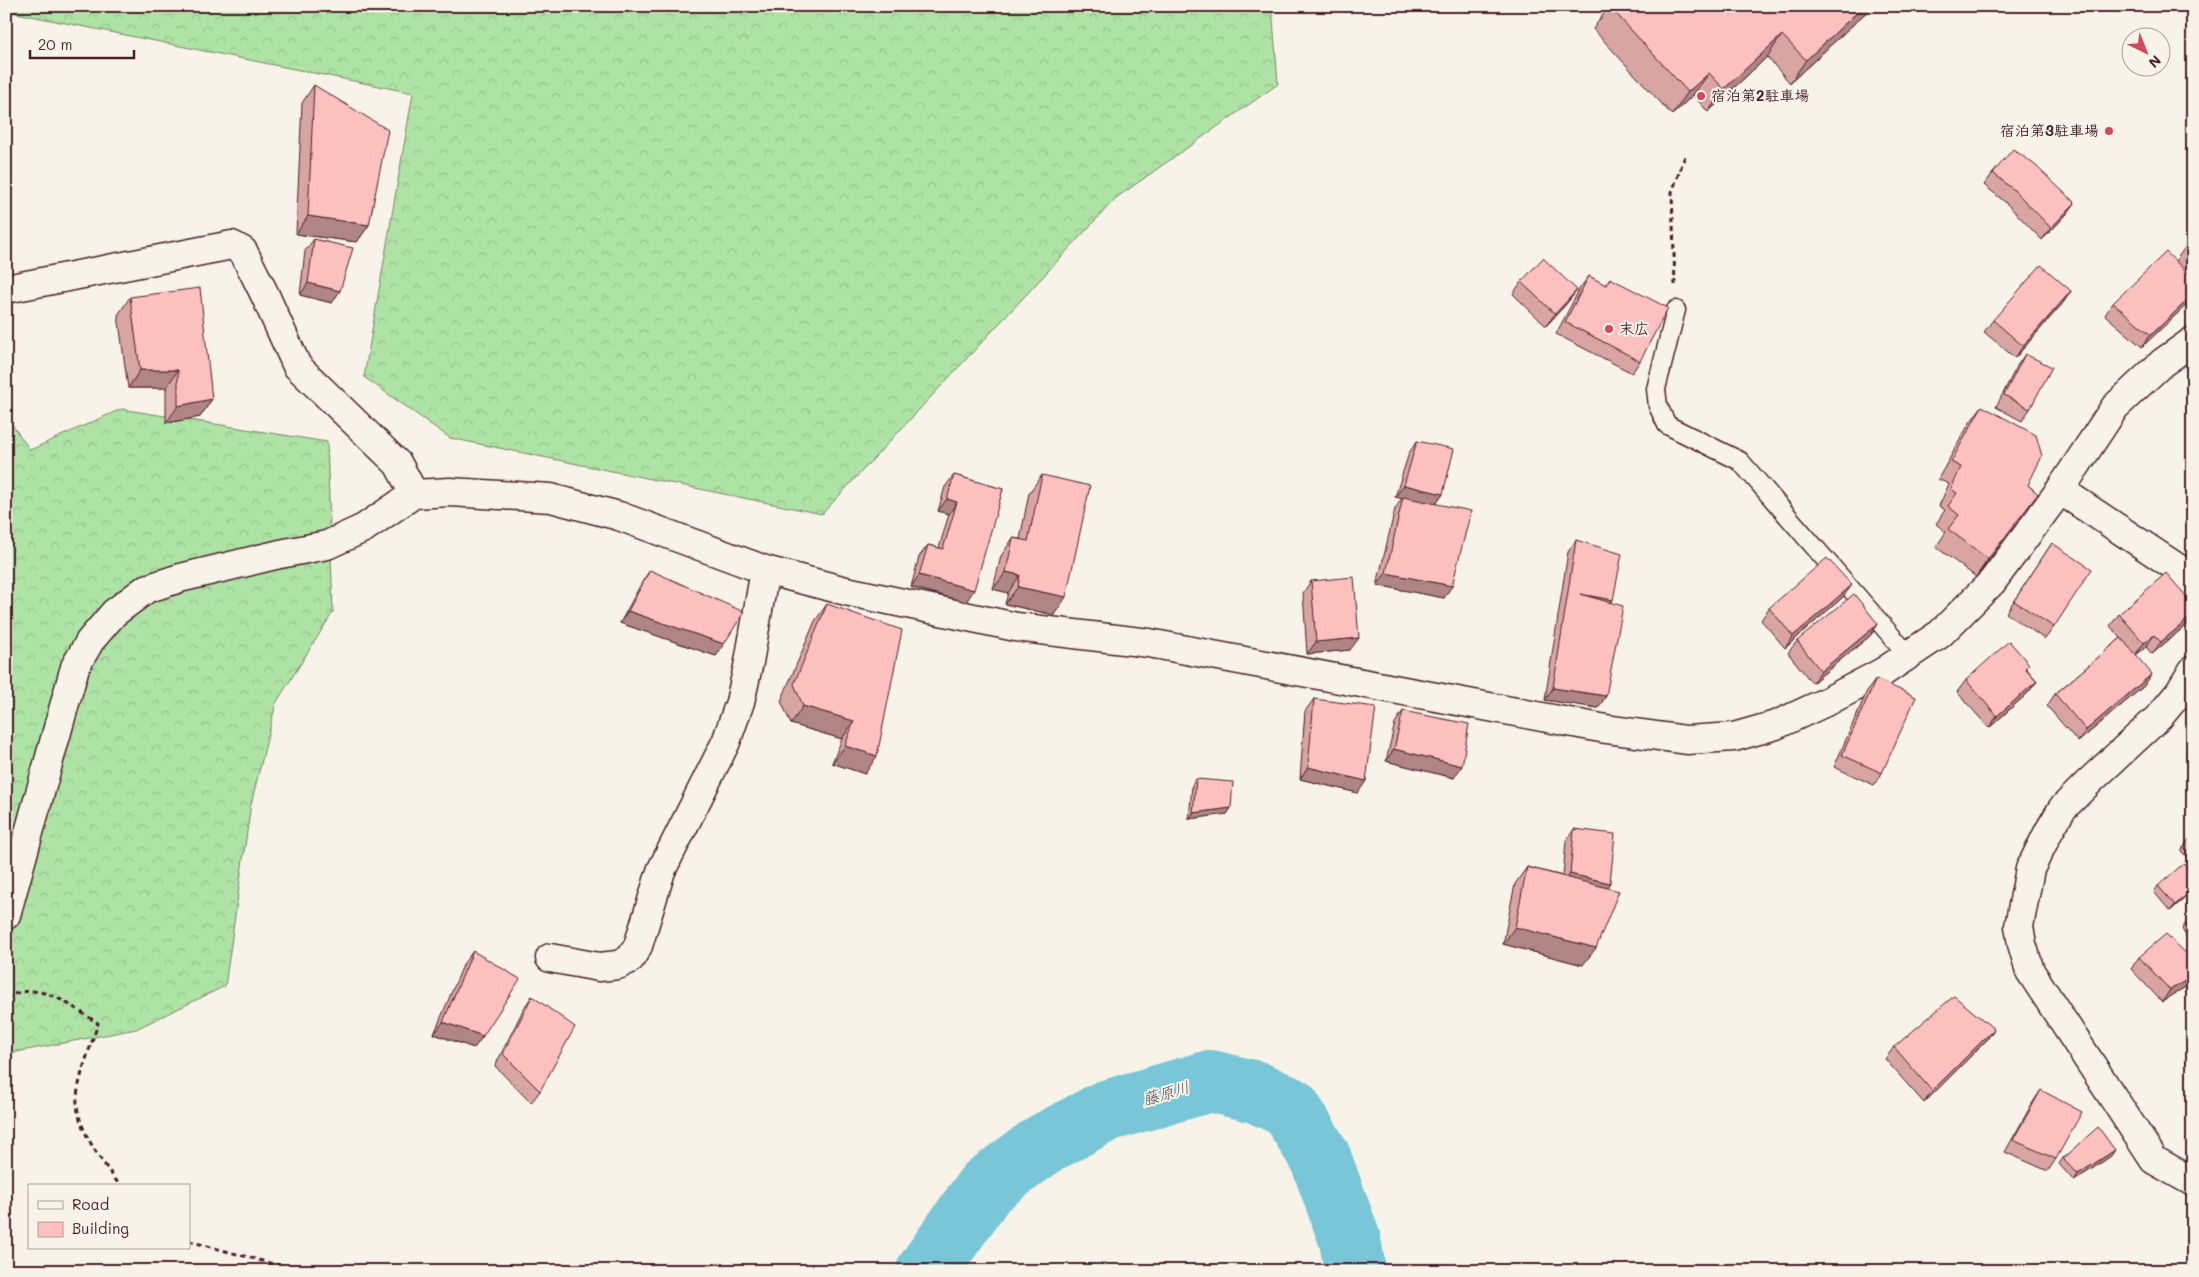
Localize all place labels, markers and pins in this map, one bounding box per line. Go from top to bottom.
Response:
place label: 宿泊第2駐車場 [1711,85,1809,105]
marker: 宿泊第2駐車場 [1695,90,1707,102]
place label: 宿泊第3駐車場 [2000,120,2099,140]
marker: 宿泊第3駐車場 [2103,125,2115,137]
place label: 末広 [1619,318,1649,338]
marker: 末広 [1603,323,1615,335]

